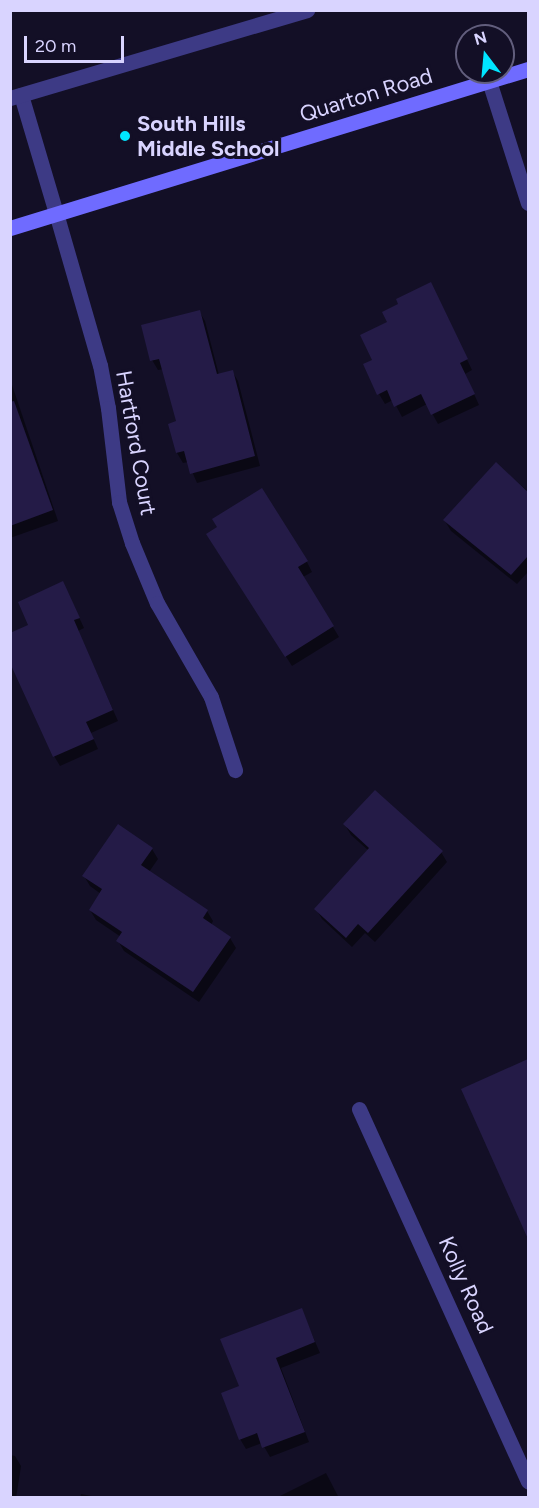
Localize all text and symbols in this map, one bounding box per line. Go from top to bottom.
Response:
scale bar [27,24,128,62]
north arrow [455,24,515,84]
text: N [472,27,489,49]
text: 20 m [35,35,76,57]
street label: Quarton Road [296,62,436,128]
place label: South Hills Middle School [137,110,280,162]
marker: South Hills Middle School [118,129,132,143]
street label: Hartford Court [110,368,162,518]
street label: Kolly Road [433,1232,499,1338]

